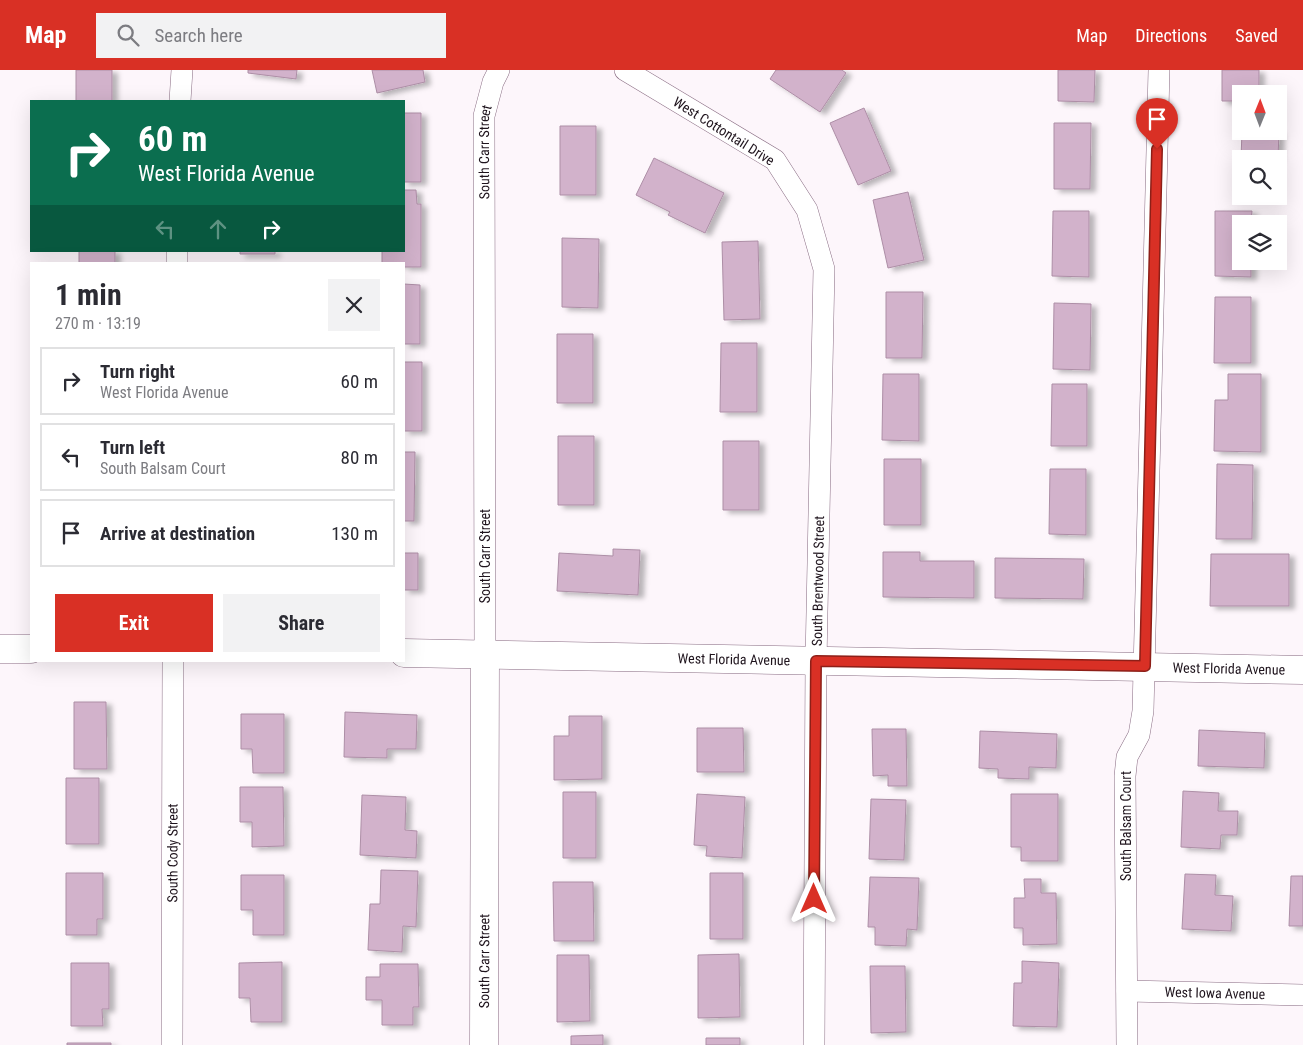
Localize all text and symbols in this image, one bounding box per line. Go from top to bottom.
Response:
search box [96,13,446,58]
text: Map [25,21,66,49]
icon: search [114,21,142,49]
text: Search here [154,24,243,47]
text: Map [1076,25,1107,46]
text: Directions [1135,25,1207,46]
text: Saved [1235,25,1278,46]
north arrow [1232,85,1288,140]
map controls [1232,85,1287,270]
street label: West Cottontail Drive [671,93,778,169]
pin [1136,98,1178,149]
street label: South Carr Street [476,103,495,199]
icon: arrive [1143,105,1171,133]
text: 60 m [138,119,207,160]
icon: right [55,120,120,185]
button: search [1232,150,1287,205]
text: West Florida Avenue [138,161,315,186]
icon: left [151,215,179,243]
icon: ahead [204,215,232,243]
icon: right [257,215,285,243]
button: layers [1232,215,1287,270]
text: 1 min [55,277,122,312]
button: close [328,279,380,331]
text: 270 m · 13:19 [55,314,141,333]
text: Turn right [100,360,175,383]
icon: right [57,367,85,395]
text: 60 m [341,370,378,393]
text: West Florida Avenue [100,383,228,402]
text: Turn left [100,436,165,459]
icon: left [57,443,85,471]
text: 80 m [341,446,378,469]
text: South Balsam Court [100,459,226,478]
street label: South Carr Street [477,509,493,603]
street label: South Brentwood Street [809,516,827,646]
icon: arrive [57,519,85,547]
text: Arrive at destination [100,522,255,545]
text: 130 m [331,522,378,545]
button: Exit [55,594,213,652]
button: Share [223,594,380,652]
street label: West Florida Avenue [678,650,791,668]
street label: West Florida Avenue [1172,660,1286,678]
street label: South Balsam Court [1118,771,1134,881]
street label: South Cody Street [164,803,181,903]
position arrow [787,872,839,924]
street label: South Carr Street [476,914,492,1008]
street label: West Iowa Avenue [1164,984,1266,1002]

